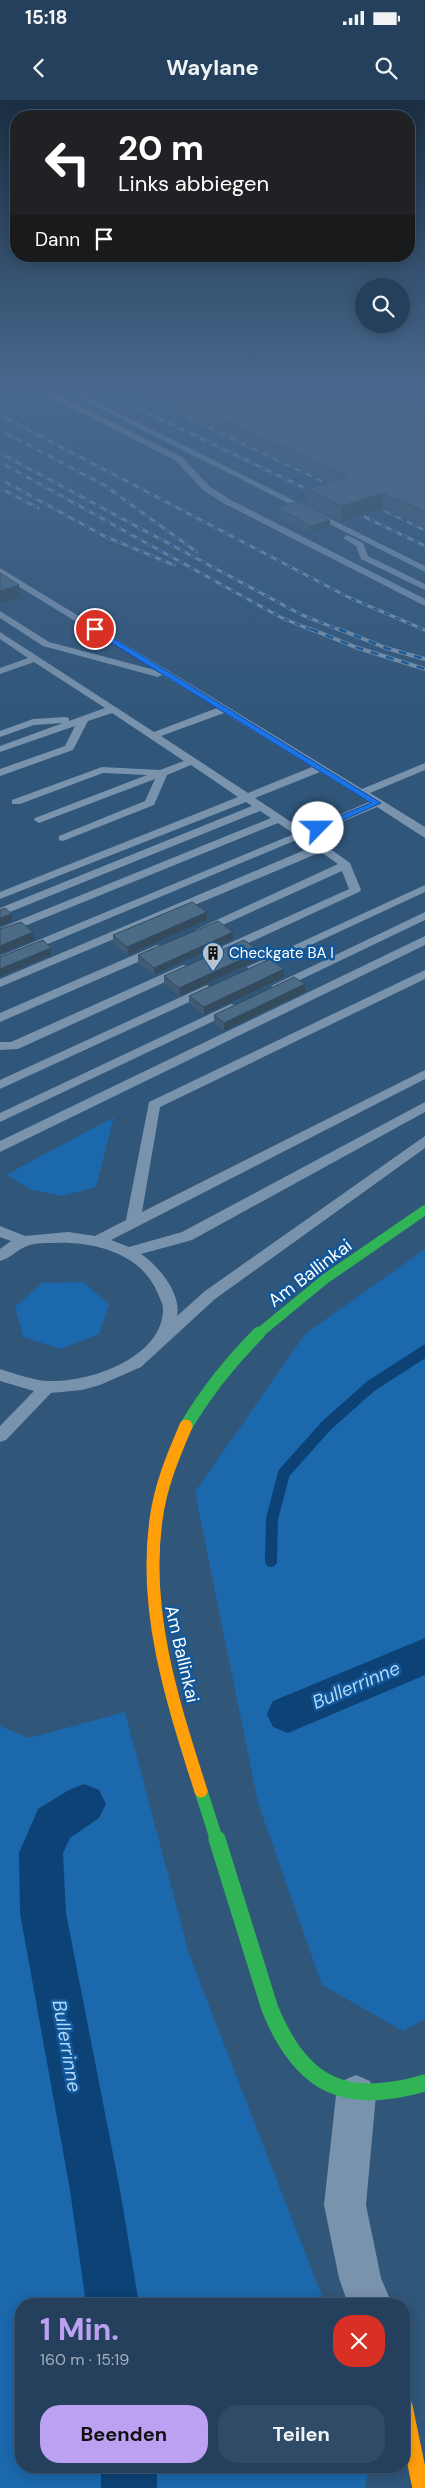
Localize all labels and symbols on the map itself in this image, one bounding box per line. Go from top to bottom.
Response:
pin [74,608,116,650]
position arrow [291,801,343,853]
building icon: Checkgate BA I [201,941,225,972]
place label: Checkgate BA I [229,943,334,963]
street label: Am Ballinkai [263,1234,357,1312]
street label: Am Ballinkai [159,1603,205,1705]
water label: Bullerrinne [308,1655,404,1715]
water label: Bullerrinne [47,1998,87,2094]

